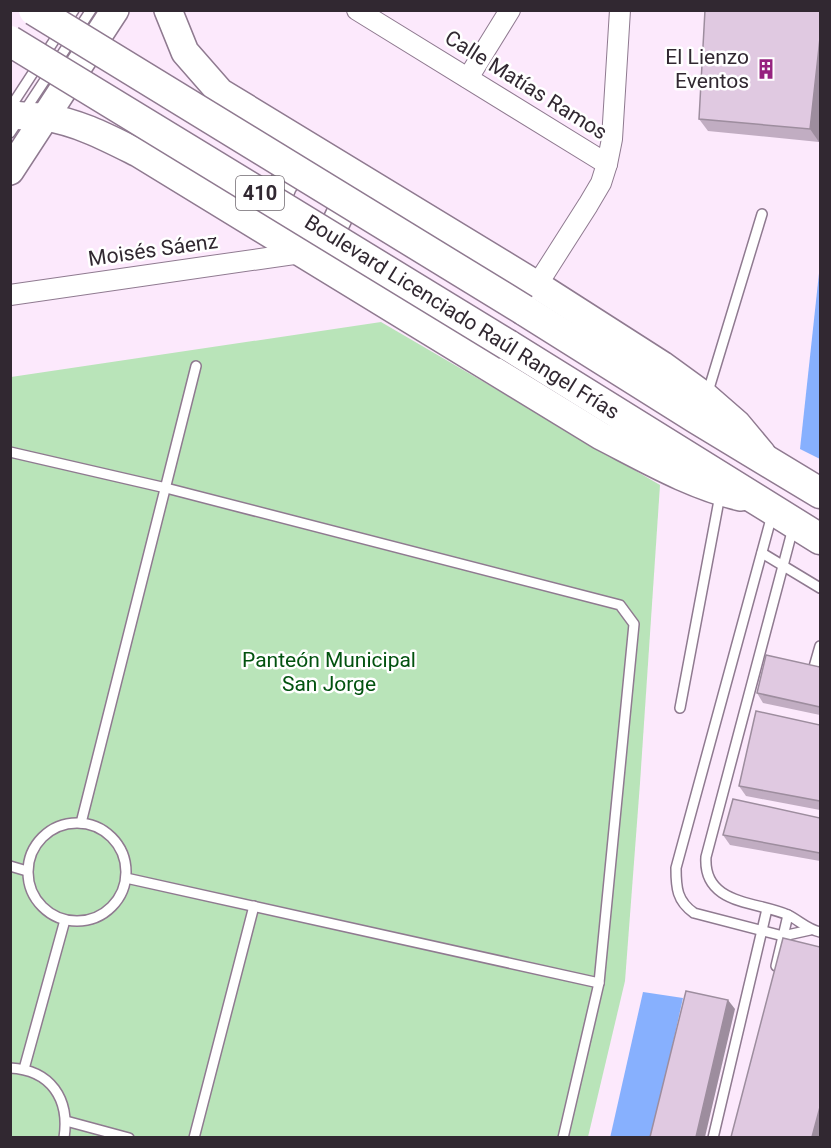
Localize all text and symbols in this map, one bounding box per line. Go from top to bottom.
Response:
street label: Calle Matías Ramos [441,25,611,145]
place label: El Lienzo Eventos [665,45,749,93]
building icon: El Lienzo Eventos [754,57,778,81]
road number: 410 [236,176,284,210]
street label: Boulevard Licenciado Raúl Rangel Frías [300,210,624,424]
street label: Moisés Sáenz [87,229,219,271]
park label: Panteón Municipal San Jorge [242,648,416,696]

